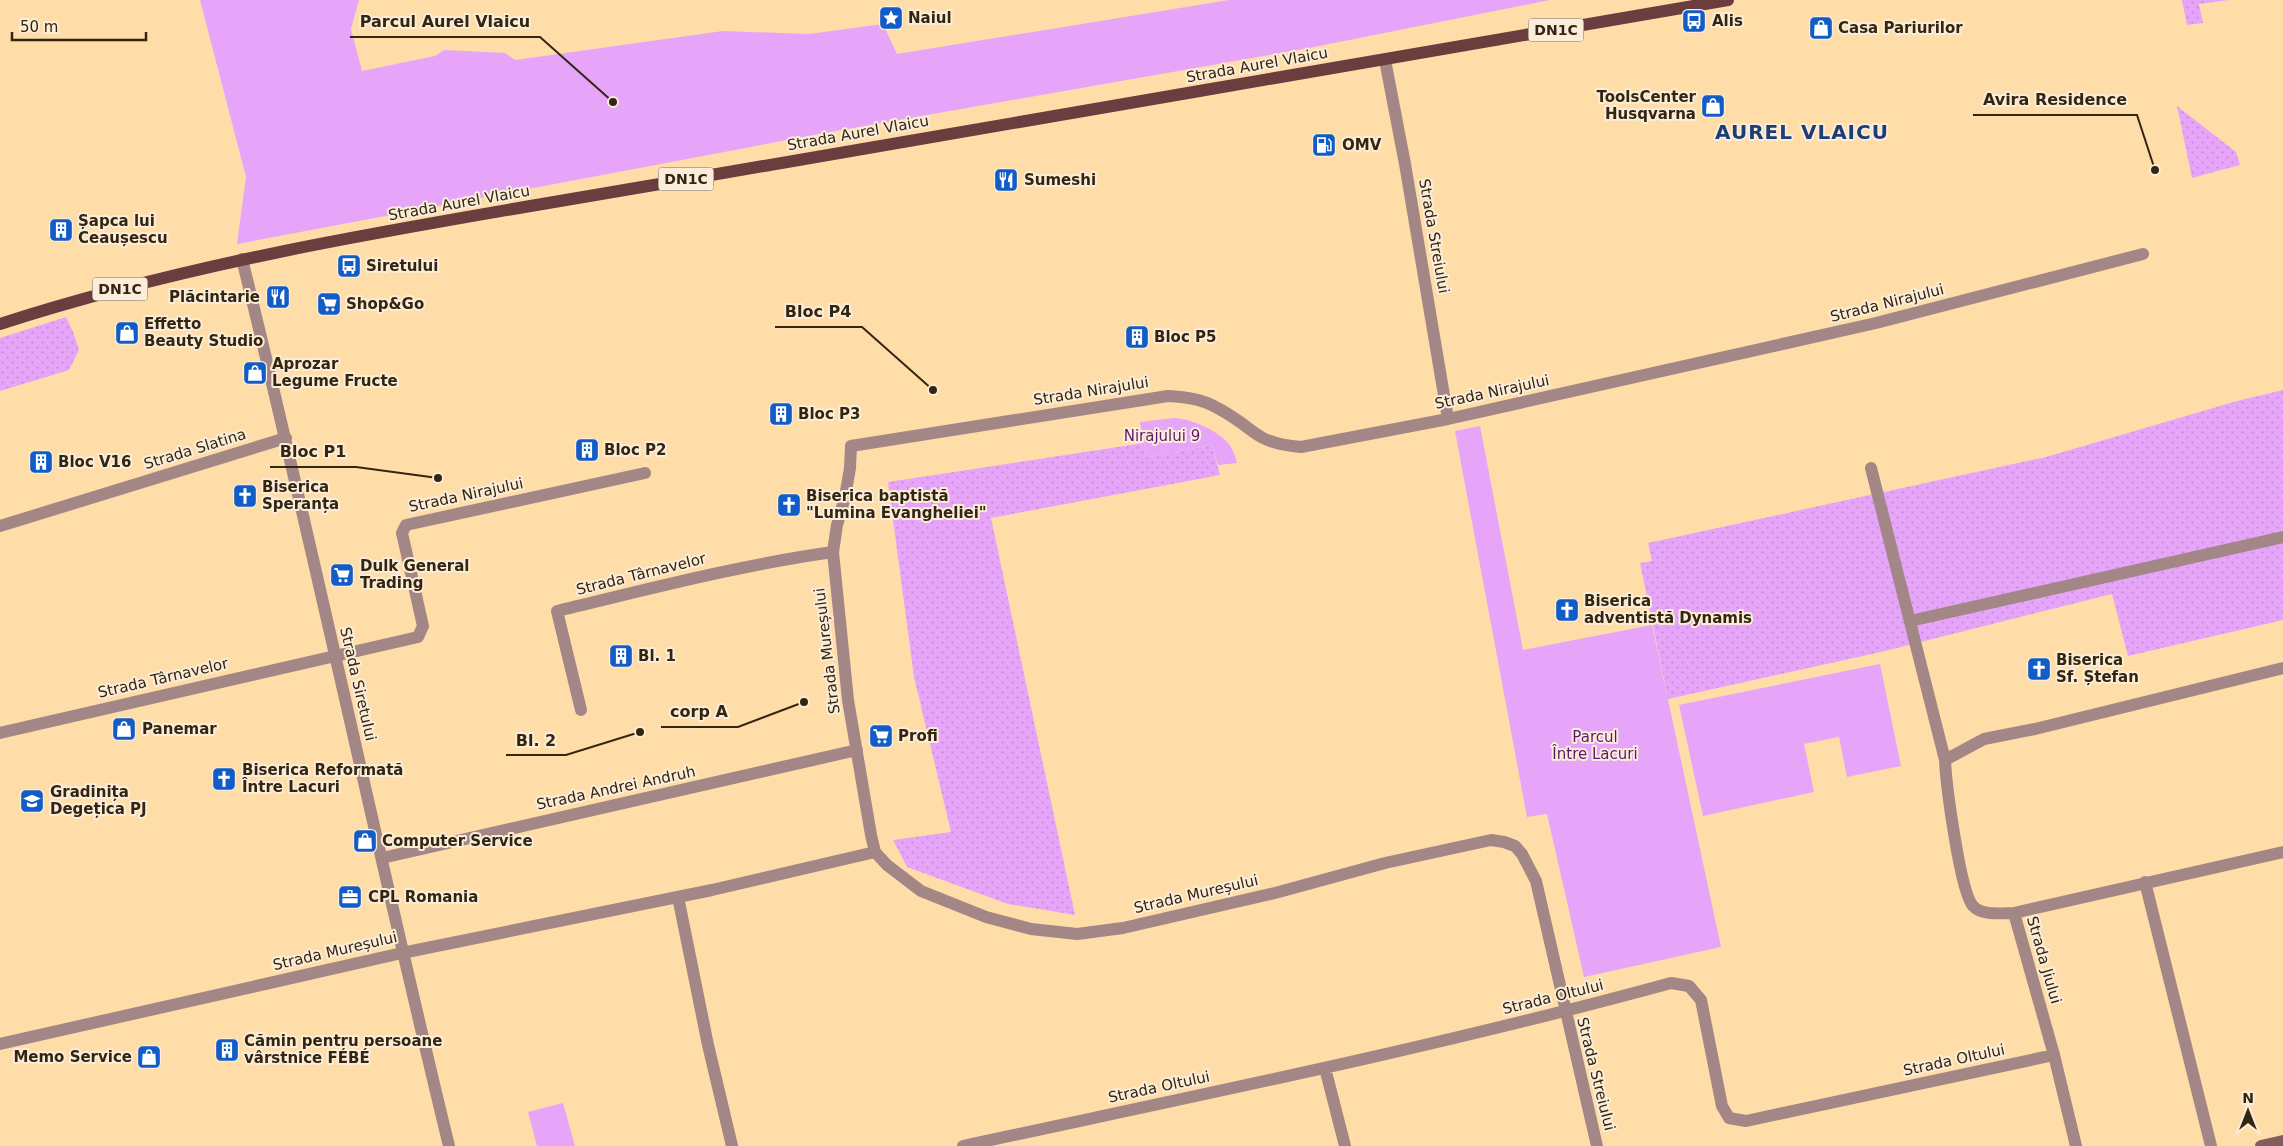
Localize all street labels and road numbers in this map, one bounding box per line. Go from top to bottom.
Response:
road number: DN1C [1528,18,1584,42]
street label: Strada Aurel Vlaicu [1185,44,1329,86]
street label: Strada Aurel Vlaicu [786,112,930,154]
road number: DN1C [658,168,714,190]
street label: Strada Streiului [1415,177,1453,295]
street label: Strada Aurel Vlaicu [387,182,531,224]
road number: DN1C [92,278,148,300]
street label: Strada Nirajului [1828,280,1946,326]
street label: Strada Nirajului [1433,371,1551,413]
street label: Strada Nirajului [1032,373,1150,409]
street label: Strada Slatina [142,425,248,473]
street label: Strada Nirajului [407,474,525,516]
street label: Strada Târnavelor [574,549,709,599]
street label: Strada Mureșului [810,587,844,715]
street label: Strada Siretului [336,625,380,743]
street label: Strada Târnavelor [96,654,231,702]
street label: Strada Andrei Andruh [535,762,697,814]
street label: Strada Mureșului [1132,871,1260,917]
street label: Strada Jiului [2023,914,2065,1006]
street label: Strada Mureșului [271,928,399,974]
street label: Strada Oltului [1501,976,1605,1018]
street label: Strada Streiului [1573,1015,1619,1133]
street label: Strada Oltului [1902,1040,2006,1080]
street label: Strada Oltului [1107,1067,1211,1107]

